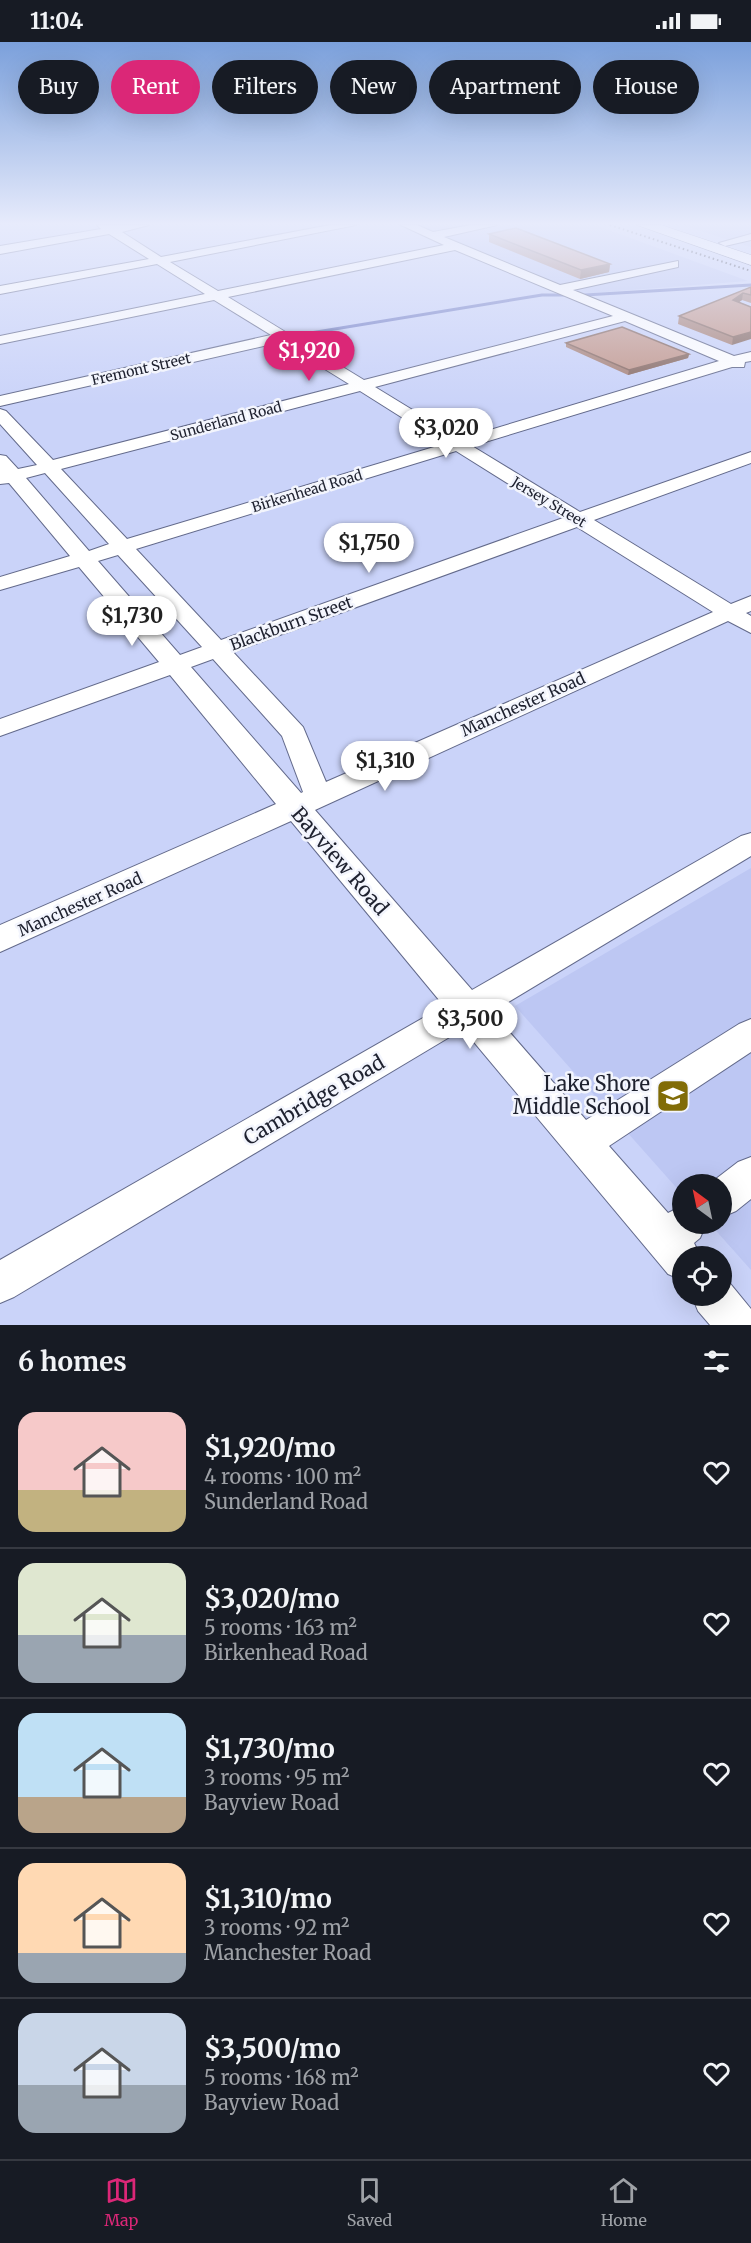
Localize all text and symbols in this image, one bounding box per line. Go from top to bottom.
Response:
text: 11:04 [30,7,83,35]
chip: Buy [18,60,99,114]
chip: Rent [111,60,200,114]
chip: Filters [212,60,318,114]
chip: New [330,60,417,114]
chip: Apartment [429,60,581,114]
chip: House [593,60,699,114]
pin: $1,920 [260,331,358,382]
text: $1,920 [278,338,340,363]
street label: Fremont Street [90,349,193,389]
street label: Sunderland Road [168,397,284,445]
pin: $3,020 [397,408,495,459]
text: $3,020 [413,415,479,440]
street label: Birkenhead Road [250,465,365,516]
street label: Jersey Street [508,472,590,532]
pin: $1,750 [320,523,418,574]
text: $1,750 [338,530,400,555]
street label: Blackburn Street [227,591,356,654]
pin: $1,730 [83,596,181,647]
text: $1,730 [101,603,163,628]
street label: Manchester Road [458,668,589,740]
pin: $1,310 [336,741,434,792]
text: $1,310 [355,748,415,773]
street label: Bayview Road [287,801,394,920]
street label: Manchester Road [15,868,146,940]
pin: $3,500 [421,999,519,1050]
text: $3,500 [436,1006,504,1031]
street label: Cambridge Road [239,1049,389,1150]
place label: Lake Shore Middle School [513,1071,650,1119]
school or university icon: Lake Shore Middle School [655,1078,691,1114]
north arrow [672,1174,732,1234]
map controls [672,1174,732,1306]
button: locate [672,1246,732,1306]
text: 6 homes [18,1345,127,1378]
icon: filters [700,1345,733,1378]
text: $1,920/mo [204,1431,335,1464]
icon: home [66,1436,138,1508]
icon: heart [700,1456,733,1489]
text: 4 rooms · 100 m² [204,1464,361,1489]
text: Sunderland Road [204,1489,368,1514]
text: $3,020/mo [204,1582,339,1615]
icon: home [66,1587,138,1659]
icon: heart [700,1607,733,1640]
text: 5 rooms · 163 m² [204,1615,357,1640]
text: Birkenhead Road [204,1640,368,1665]
text: $1,730/mo [204,1732,335,1765]
icon: home [66,1737,138,1809]
icon: heart [700,1757,733,1790]
text: 3 rooms · 95 m² [204,1765,349,1790]
text: Bayview Road [204,1790,339,1815]
text: $1,310/mo [204,1882,332,1915]
icon: home [66,1887,138,1959]
icon: heart [700,1907,733,1940]
text: 3 rooms · 92 m² [204,1915,350,1940]
text: Manchester Road [204,1940,371,1965]
text: $3,500/mo [204,2032,341,2065]
icon: home [66,2037,138,2109]
icon: heart [700,2057,733,2090]
text: 5 rooms · 168 m² [204,2065,359,2090]
text: Bayview Road [204,2090,339,2115]
tab: Map [104,2174,138,2230]
tab: Saved [347,2174,392,2230]
tab: Home [601,2174,647,2230]

